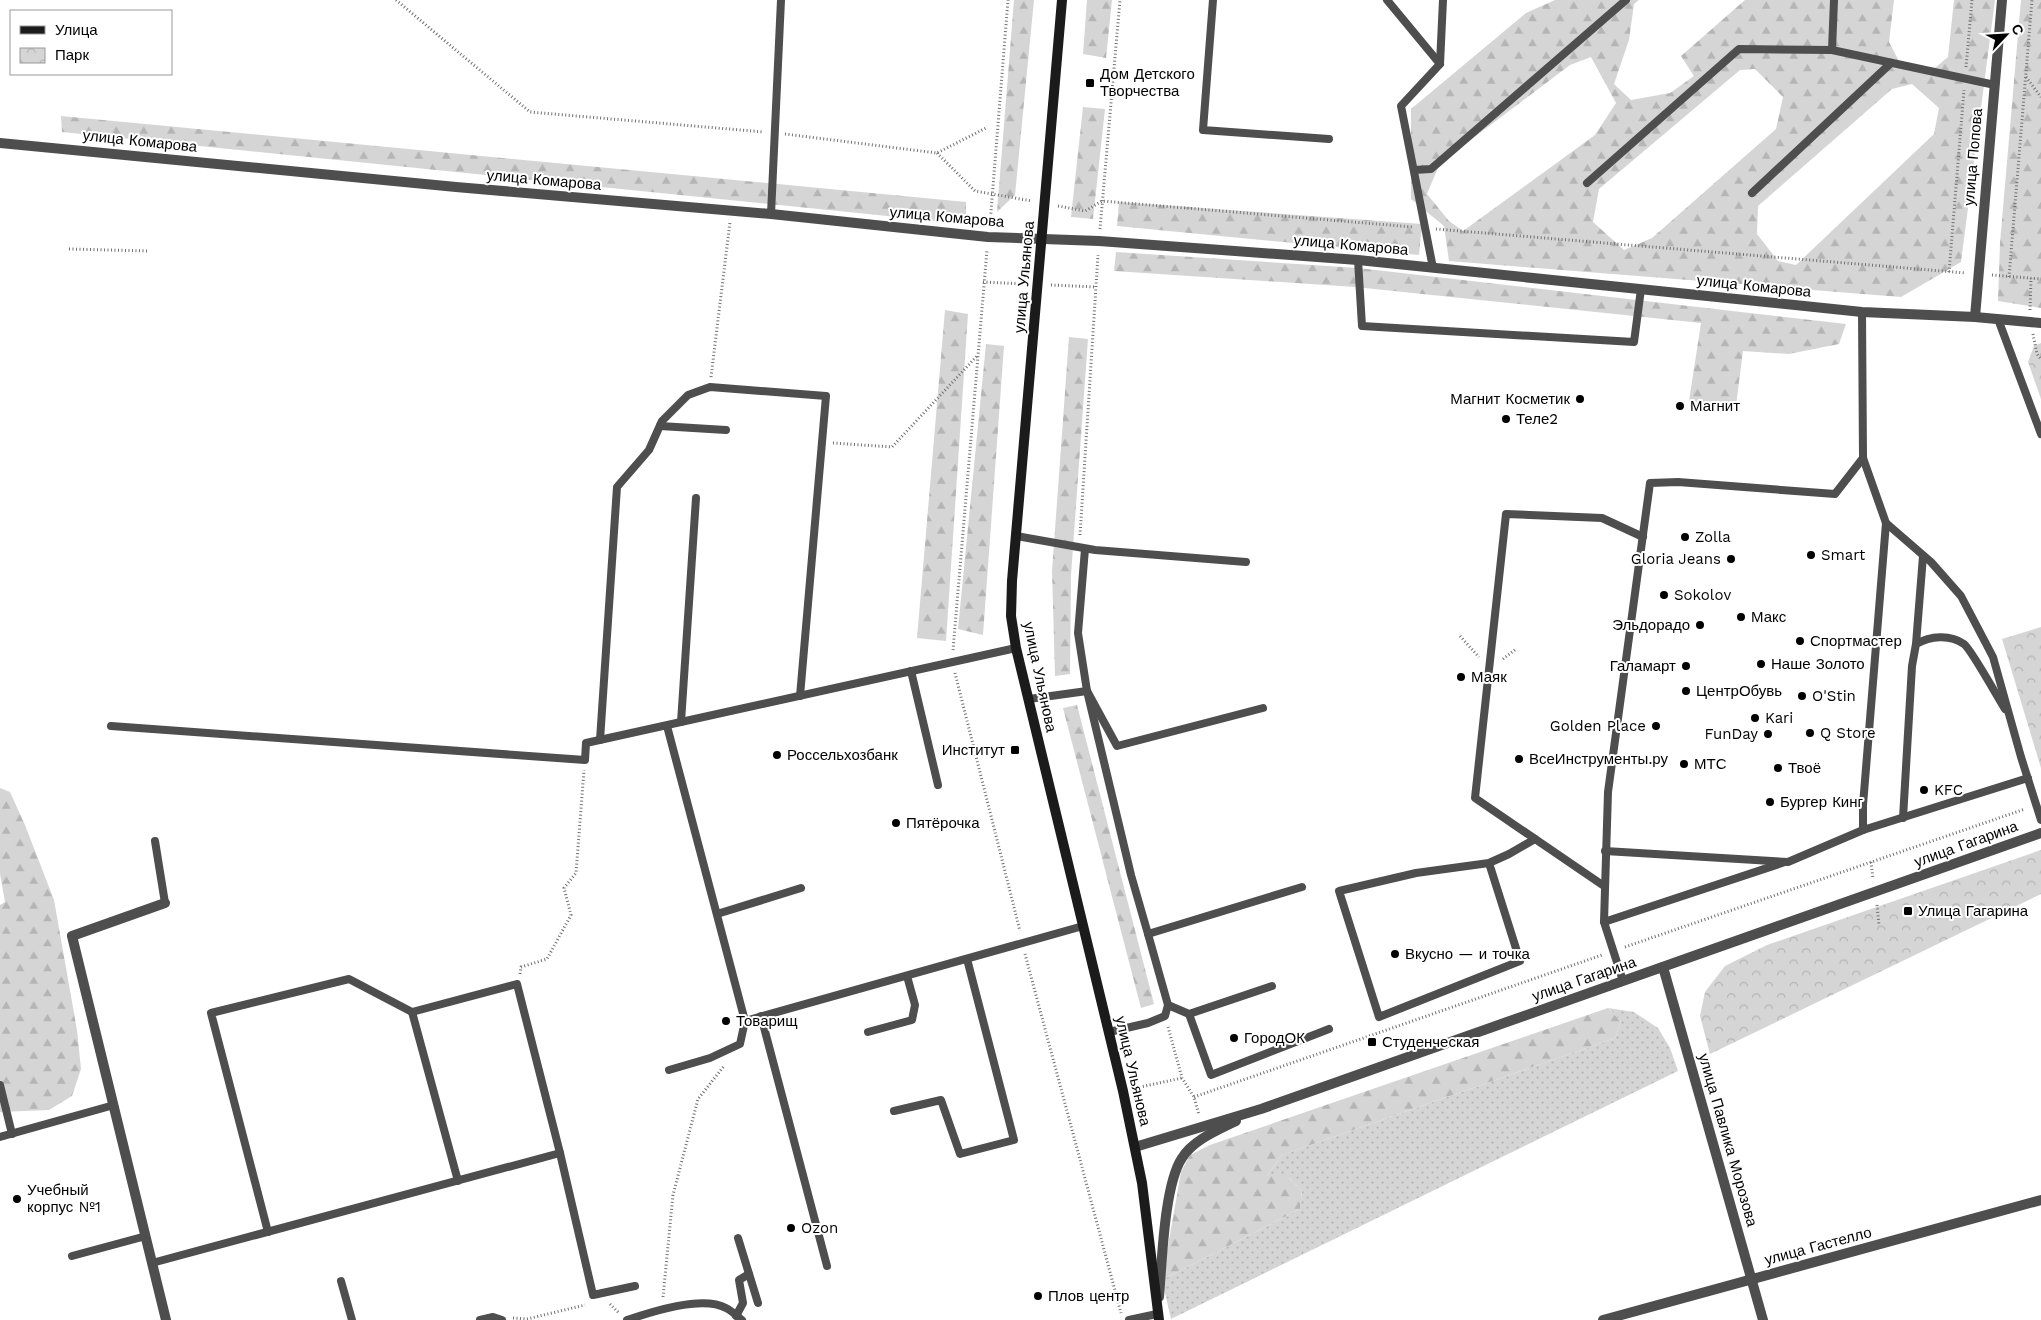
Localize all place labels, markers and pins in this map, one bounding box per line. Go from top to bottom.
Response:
place label: Дом Детского Творчества [1100,65,1195,100]
marker: Дом Детского Творчества [1084,77,1096,89]
place label: Магнит Косметик [1450,390,1570,408]
marker: Магнит Косметик [1574,393,1586,405]
place label: Магнит [1690,397,1740,415]
marker: Магнит [1674,400,1686,412]
place label: Теле2 [1516,410,1558,428]
marker: Теле2 [1500,413,1512,425]
place label: Zolla [1695,528,1731,546]
marker: Zolla [1679,531,1691,543]
place label: Smart [1821,546,1866,564]
marker: Smart [1805,549,1817,561]
place label: Gloria Jeans [1631,550,1721,568]
marker: Gloria Jeans [1725,553,1737,565]
place label: Sokolov [1674,586,1731,604]
marker: Sokolov [1658,589,1670,601]
place label: Макс [1751,608,1787,626]
marker: Макс [1735,611,1747,623]
place label: Эльдорадо [1612,616,1690,634]
marker: Эльдорадо [1694,619,1706,631]
place label: Спортмастер [1810,632,1902,650]
marker: Спортмастер [1794,635,1806,647]
place label: Наше Золото [1771,655,1865,673]
place label: Галамарт [1610,657,1676,675]
marker: Наше Золото [1755,658,1767,670]
marker: Галамарт [1680,660,1692,672]
place label: Маяк [1471,668,1507,686]
marker: Маяк [1455,671,1467,683]
place label: ЦентрОбувь [1696,682,1782,700]
marker: ЦентрОбувь [1680,685,1692,697]
place label: O'Stin [1812,687,1856,705]
marker: O'Stin [1796,690,1808,702]
place label: Kari [1765,709,1793,727]
marker: Kari [1749,712,1761,724]
place label: Golden Place [1550,717,1646,735]
marker: Golden Place [1650,720,1662,732]
place label: Q Store [1820,724,1876,742]
place label: FunDay [1704,725,1758,743]
marker: Q Store [1804,727,1816,739]
marker: FunDay [1762,728,1774,740]
place label: Институт [942,741,1005,759]
marker: Институт [1009,744,1021,756]
place label: Россельхозбанк [787,746,898,764]
marker: Россельхозбанк [771,749,783,761]
place label: ВсеИнструменты.ру [1529,750,1669,768]
marker: ВсеИнструменты.ру [1513,753,1525,765]
place label: МТС [1694,755,1727,773]
marker: МТС [1678,758,1690,770]
place label: Твоё [1788,759,1821,777]
marker: Твоё [1772,762,1784,774]
place label: KFC [1934,781,1963,799]
marker: KFC [1918,784,1930,796]
place label: Бургер Кинг [1780,793,1864,811]
marker: Бургер Кинг [1764,796,1776,808]
place label: Пятёрочка [906,814,980,832]
marker: Пятёрочка [890,817,902,829]
place label: Улица Гагарина [1918,902,2029,920]
marker: Улица Гагарина [1902,905,1914,917]
place label: Вкусно — и точка [1405,945,1531,963]
marker: Вкусно — и точка [1389,948,1401,960]
place label: Товарищ [736,1012,798,1030]
marker: Товарищ [720,1015,732,1027]
place label: ГородОК [1244,1029,1305,1047]
marker: ГородОК [1228,1032,1240,1044]
place label: Студенческая [1382,1033,1479,1051]
marker: Студенческая [1366,1036,1378,1048]
place label: Учебный корпус №1 [27,1181,101,1216]
marker: Учебный корпус №1 [11,1193,23,1205]
place label: Ozon [801,1219,838,1237]
marker: Ozon [785,1222,797,1234]
place label: Плов центр [1048,1287,1129,1305]
marker: Плов центр [1032,1290,1044,1302]

